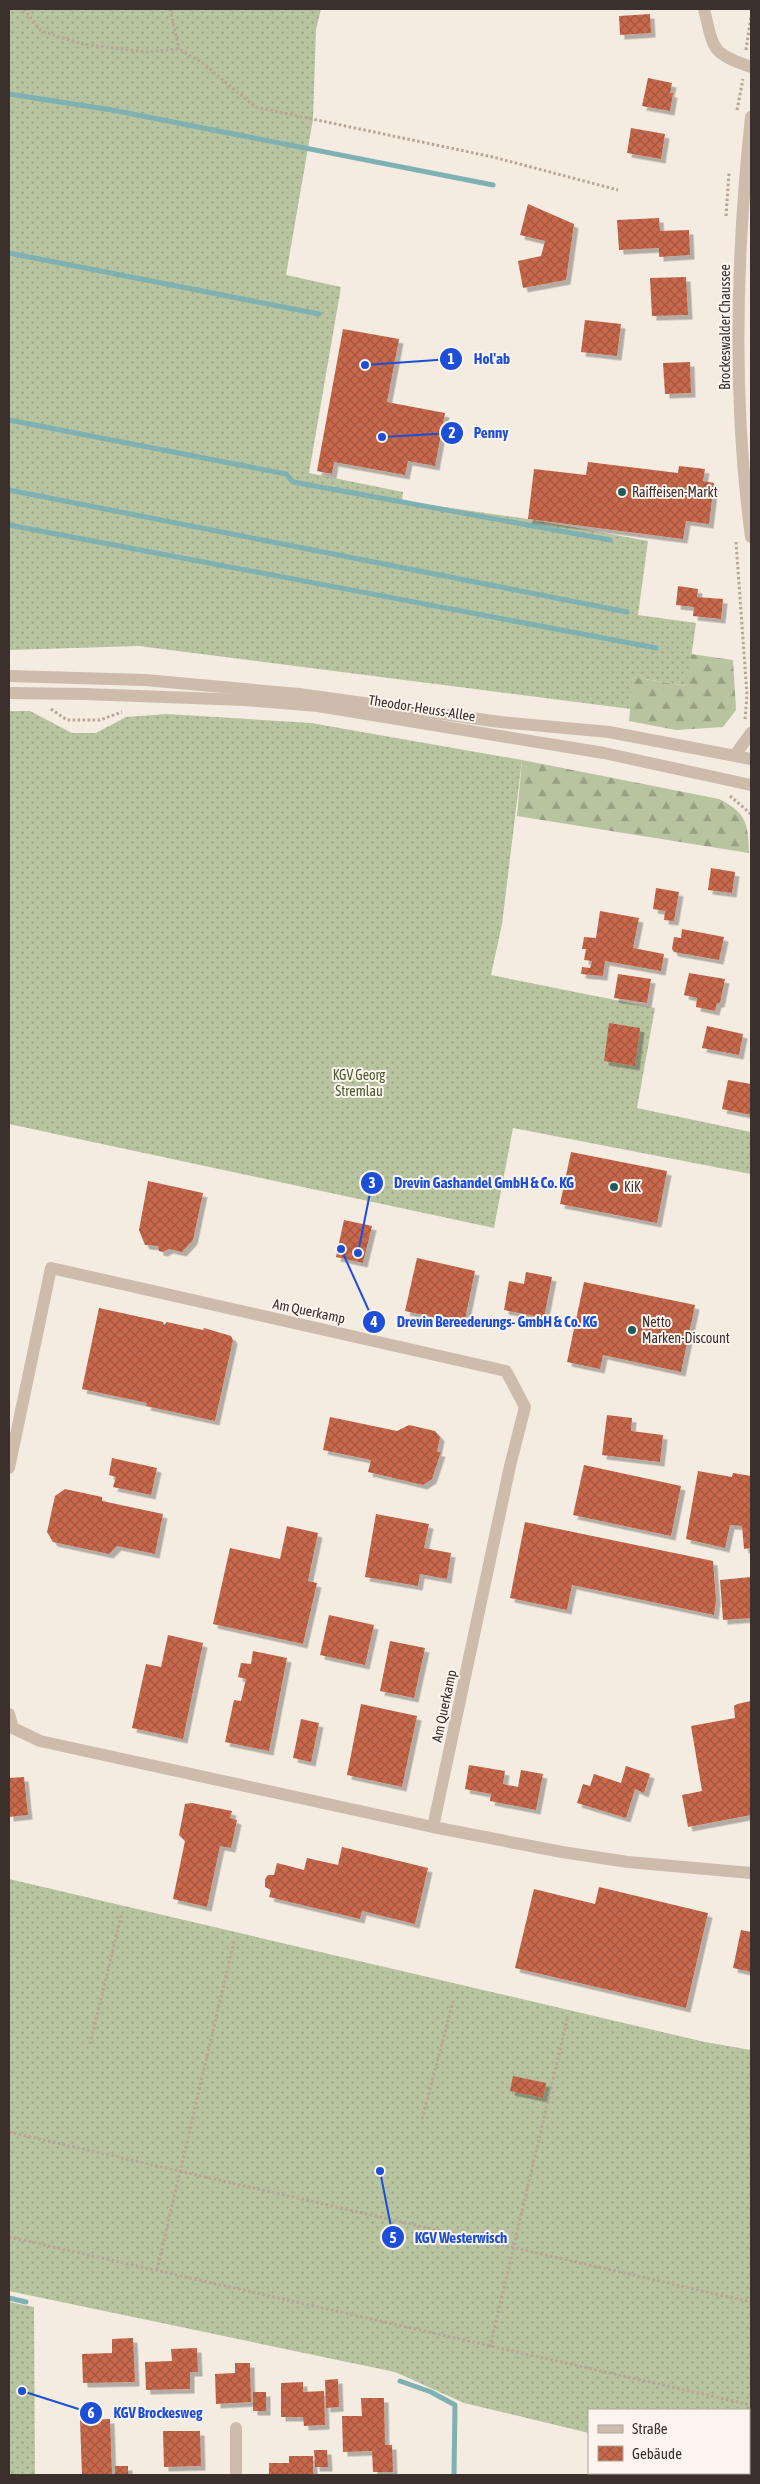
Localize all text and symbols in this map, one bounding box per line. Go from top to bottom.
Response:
street label: Brockeswalder Chaussee [717,264,733,390]
callout: Hol'ab [438,344,520,374]
text: 1 [447,350,455,367]
text: Hol'ab [474,350,510,367]
callout: Penny [439,418,519,448]
text: 2 [448,424,456,441]
text: Penny [474,424,509,441]
place label: Raiffeisen-Markt [632,484,718,500]
marker: Raiffeisen-Markt [616,486,628,498]
street label: Theodor-Heuss-Allee [368,692,476,724]
park label: KGV Georg Stremlau [333,1067,385,1099]
callout: Drevin Gashandel GmbH & Co. KG [359,1168,584,1198]
text: 3 [368,1174,376,1191]
text: Drevin Gashandel GmbH & Co. KG [394,1174,574,1191]
place label: KiK [624,1179,641,1195]
marker: KiK [608,1181,620,1193]
street label: Am Querkamp [271,1296,347,1327]
callout: Drevin Bereederungs- GmbH & Co. KG [362,1307,607,1337]
text: 4 [369,1313,378,1330]
text: Drevin Bereederungs- GmbH & Co. KG [397,1313,597,1330]
place label: Netto Marken-Discount [642,1314,730,1346]
marker: Netto Marken-Discount [626,1324,638,1336]
street label: Am Querkamp [429,1668,460,1744]
callout: KGV Westerwisch [380,2222,518,2252]
text: 5 [389,2229,397,2246]
text: KGV Westerwisch [415,2229,507,2246]
callout: KGV Brockesweg [79,2398,212,2428]
text: 6 [87,2404,95,2421]
text: KGV Brockesweg [114,2404,203,2421]
legend [588,2409,750,2474]
text: Straße [632,2420,668,2437]
text: Gebäude [632,2445,682,2462]

